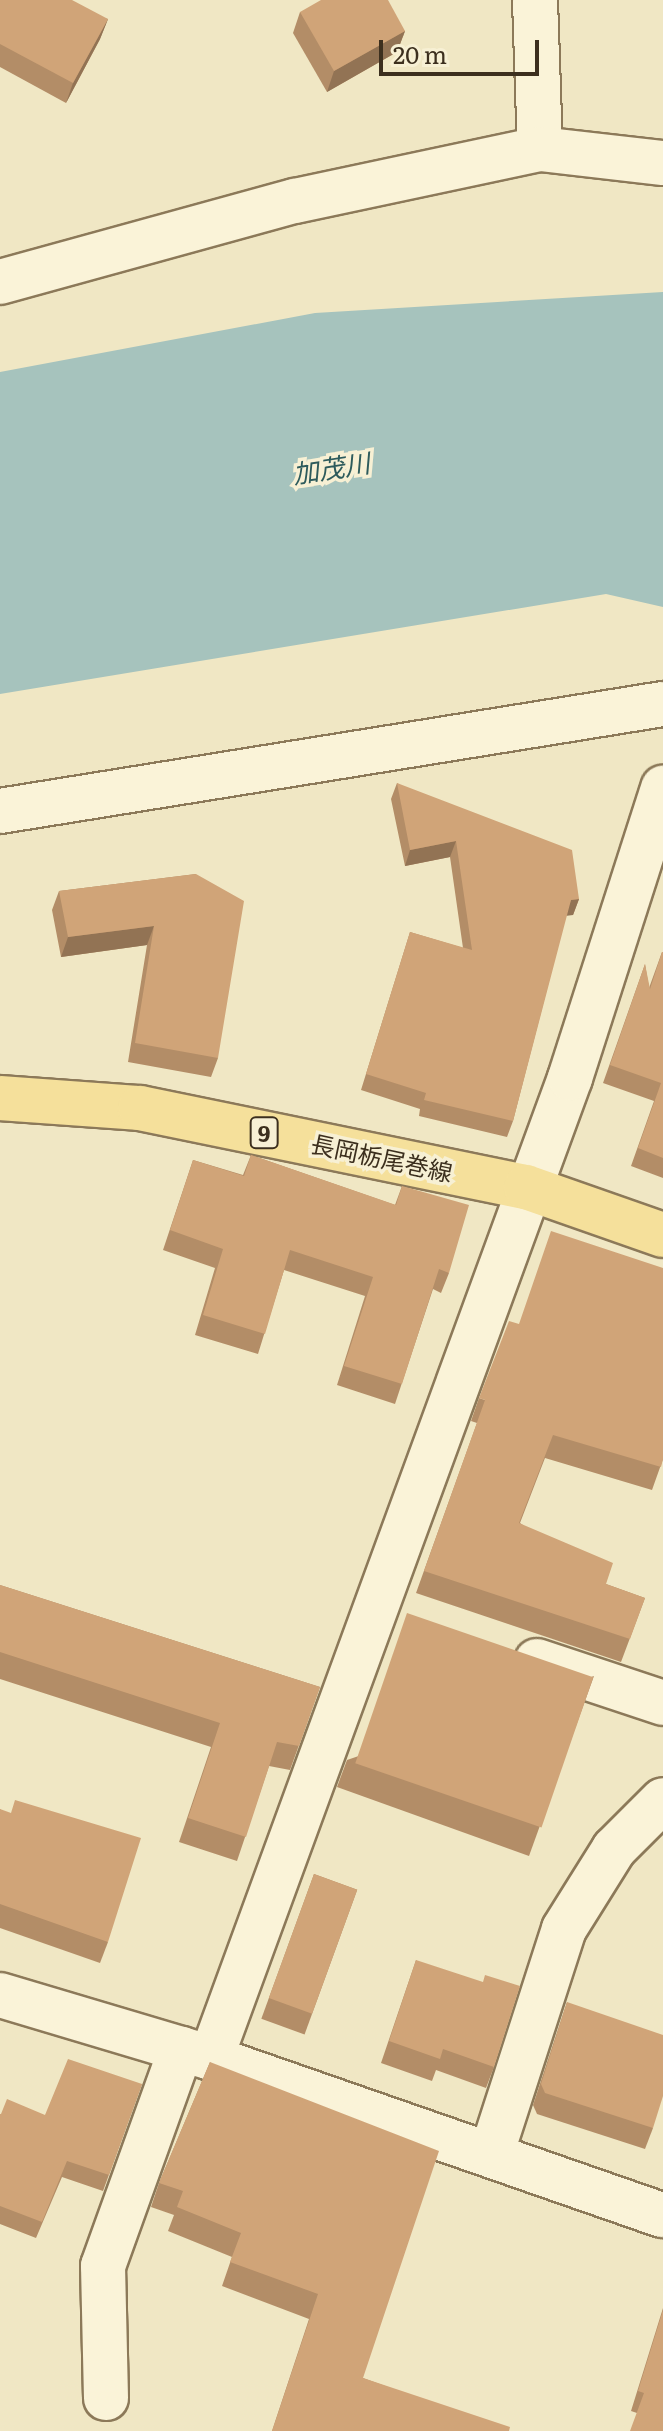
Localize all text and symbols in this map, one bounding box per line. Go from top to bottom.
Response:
scale bar [383,24,543,74]
text: 20 m [393,36,447,71]
water label: 加茂川 [290,445,372,489]
road number: 9 [248,1115,280,1151]
street label: 長岡栃尾巻線 [309,1128,455,1186]

